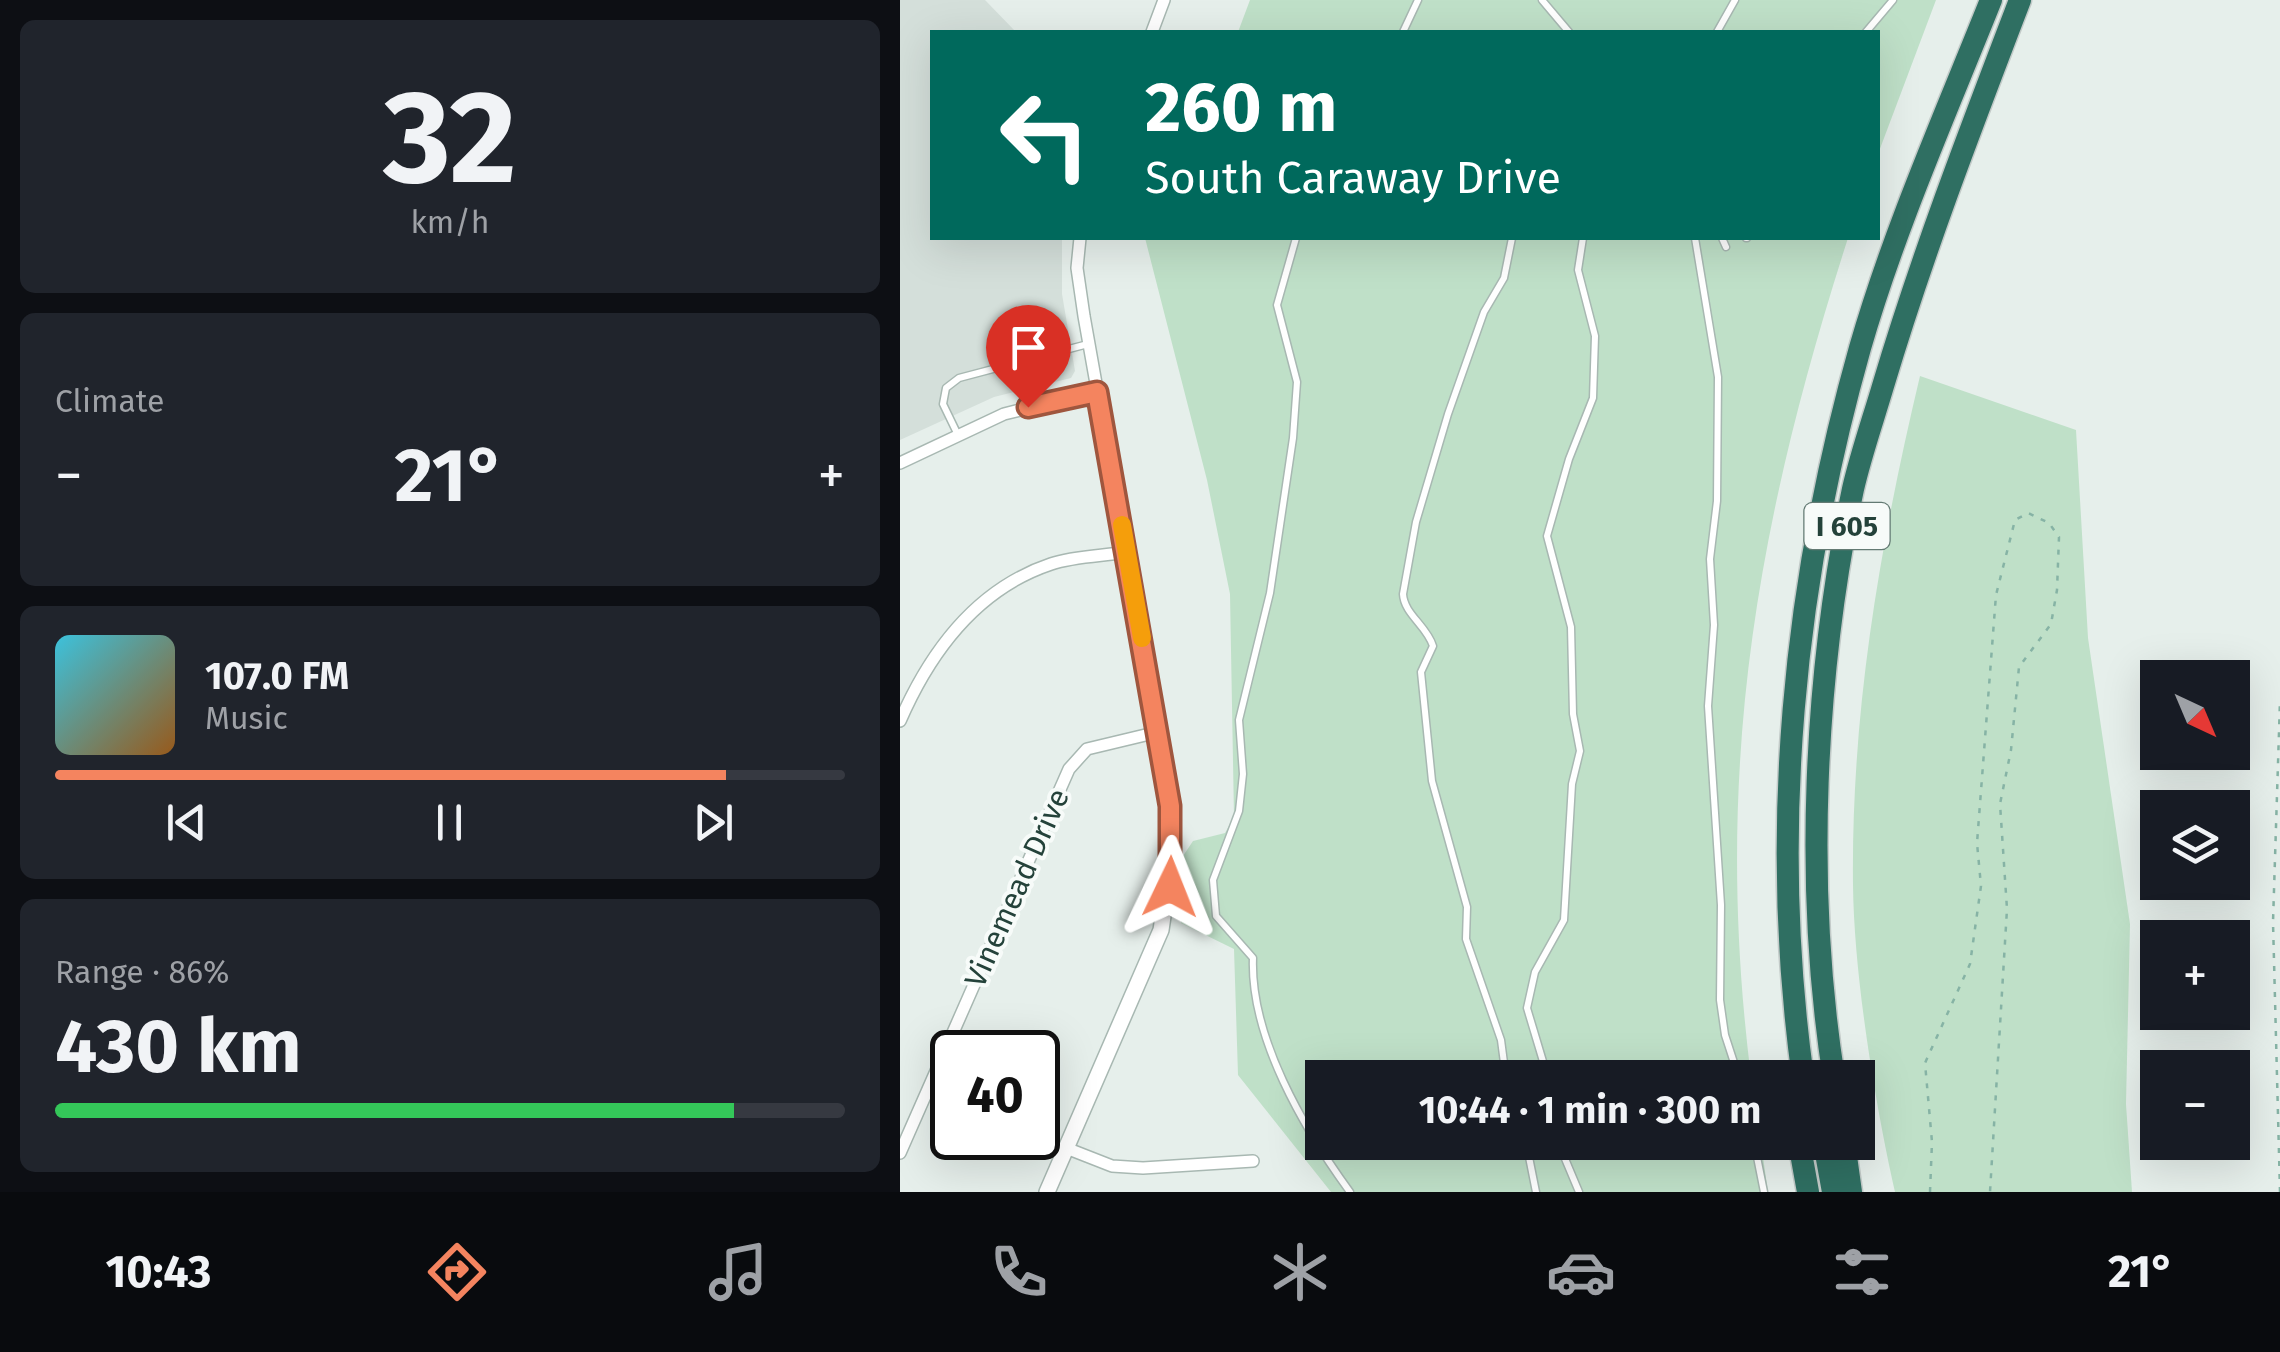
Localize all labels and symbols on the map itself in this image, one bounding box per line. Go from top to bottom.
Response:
pin [986,305,1071,408]
road number: I 605 [1804,503,1890,549]
north arrow [2140,660,2250,770]
street label: Vinemead Drive [957,783,1077,993]
position arrow [1118,835,1222,939]
speed limit sign: 40 [930,1030,1060,1160]

